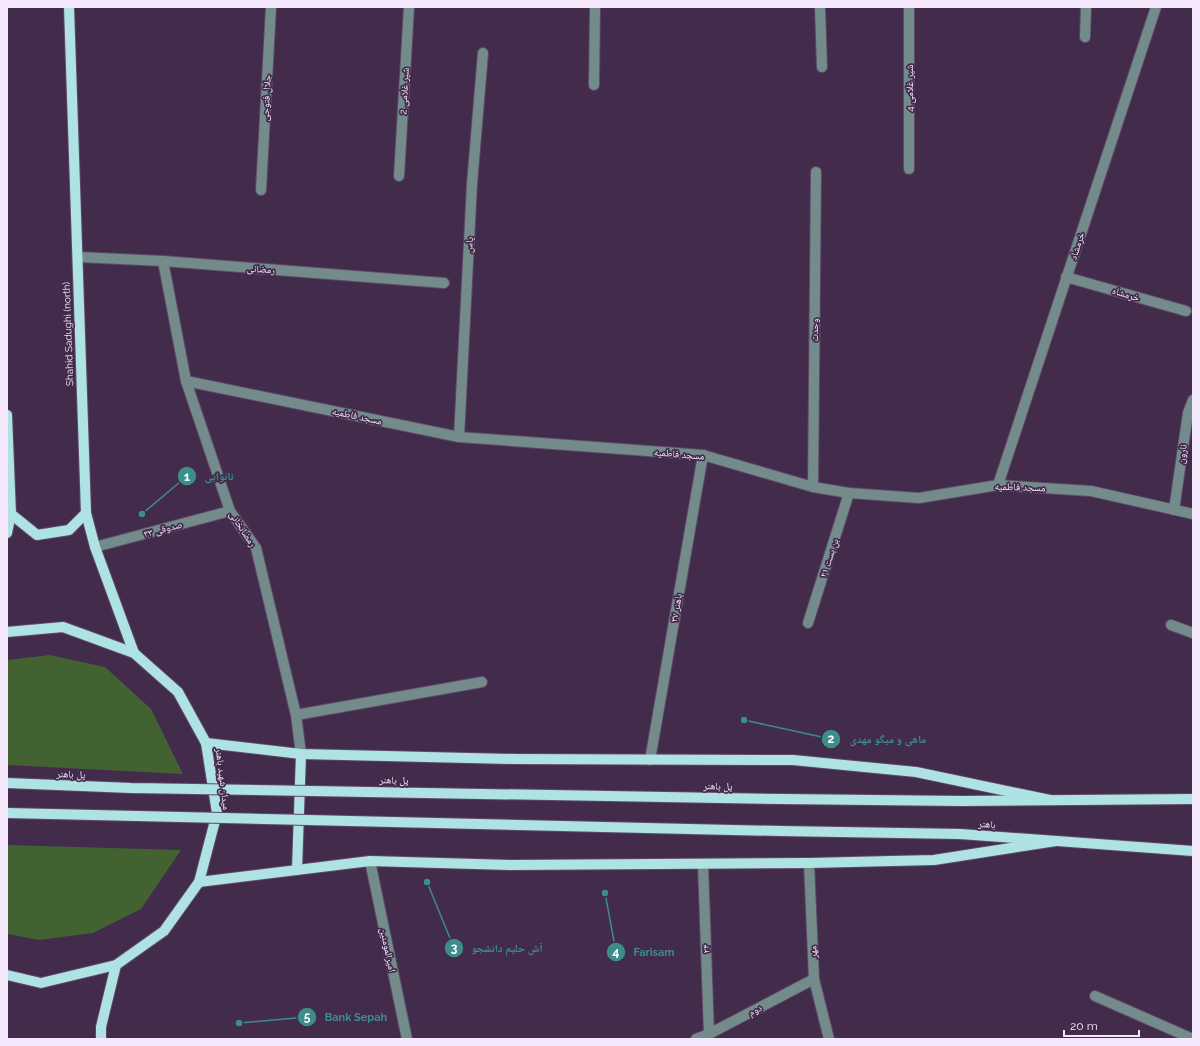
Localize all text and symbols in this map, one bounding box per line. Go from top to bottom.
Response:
street label: شیر غلامی 4 [904,64,916,112]
street label: شیر غلامی 2 [397,67,412,115]
street label: جلال فتوحی [259,74,274,122]
street label: خرمشاد [1067,230,1087,261]
street label: یاس [463,237,476,253]
street label: رمضانی [246,263,276,276]
street label: Shahid Sadughi (north) [61,281,75,386]
street label: خرمشاه [1111,285,1142,303]
street label: وحدت [809,318,820,342]
street label: مسجد فاطمیه [331,405,383,427]
street label: نارون [1175,443,1190,465]
street label: مسجد فاطمیه [653,446,705,462]
callout: نانوایی [177,465,242,488]
text: 1 [184,470,190,484]
text: نانوایی [204,470,234,484]
street label: مسجد فاطمیه [994,481,1046,494]
street label: رمضانخانی [227,509,259,550]
street label: صدوقی ۳۳ [142,518,184,540]
street label: بن بست ۲۱ [818,537,841,579]
street label: باهنر ۲۷ [668,593,684,623]
callout: ماهی و میگو مهدی [821,727,934,750]
text: 2 [828,732,835,746]
text: ماهی و میگو مهدی [850,733,926,747]
street label: میدان شهید باهنر [213,746,232,811]
street label: پل باهنر [55,768,86,781]
street label: پل باهنر [378,774,409,787]
street label: پل باهنر [702,780,733,793]
street label: باهنر [977,818,996,830]
street label: امیرالمومنین [377,927,398,973]
callout: آش حلیم دانشجو [444,936,551,959]
text: 3 [451,941,458,955]
callout: Farisam [606,941,683,964]
text: آش حلیم دانشجو [471,942,543,956]
street label: ۲۴ [700,944,712,954]
text: 4 [613,945,620,959]
street label: مهر [807,945,819,959]
text: Farisam [633,946,675,959]
street label: دوم [746,1002,765,1020]
callout: Bank Sepah [297,1005,395,1028]
text: 5 [304,1010,311,1024]
text: Bank Sepah [325,1011,388,1024]
scale bar [1064,1012,1139,1038]
text: 20 m [1070,1019,1098,1033]

